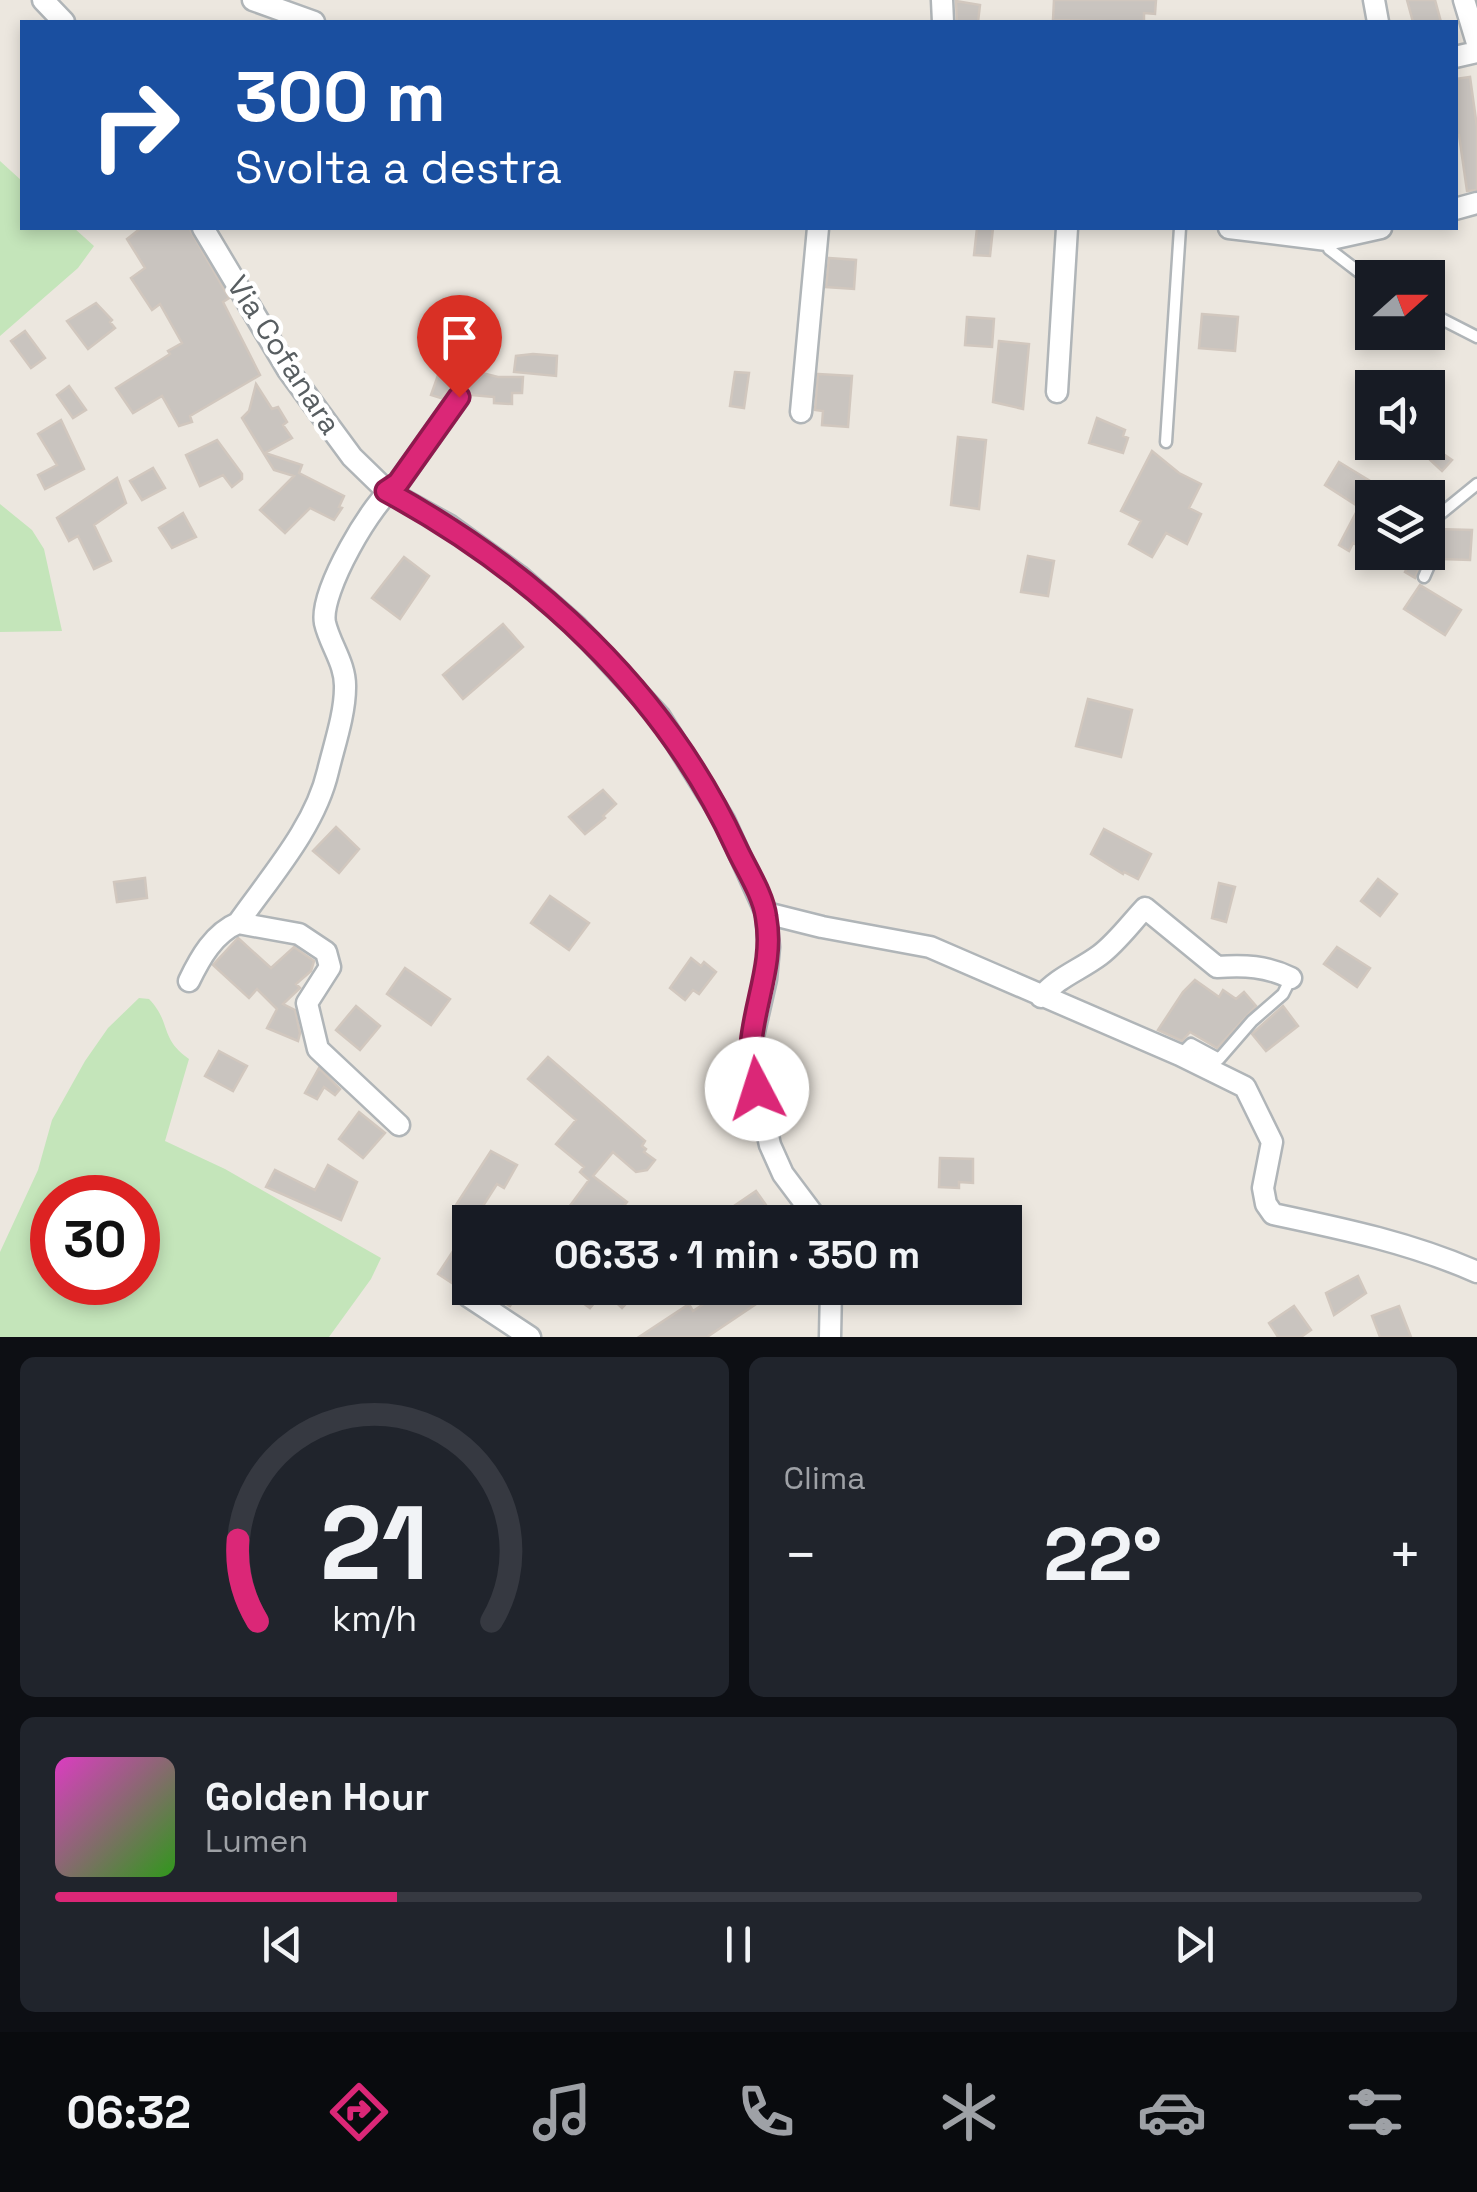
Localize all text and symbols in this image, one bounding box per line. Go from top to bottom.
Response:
text: 300 m [235,52,446,141]
icon: right [70,60,200,190]
text: Svolta a destra [235,139,562,196]
north arrow [1355,260,1445,350]
map controls [1355,260,1445,570]
street label: Via Cofanara [218,268,350,442]
pin [417,295,502,398]
icon: arrive [432,310,487,365]
button: sound [1355,370,1445,460]
button: layers [1355,480,1445,570]
position arrow [705,1037,809,1141]
speed limit sign: 30 [30,1175,160,1305]
text: 06:33 · 1 min · 350 m [554,1231,920,1279]
text: Clima [784,1458,866,1498]
text: 21 [320,1477,429,1609]
text: 22° [1043,1506,1162,1602]
text: − [784,1520,818,1590]
text: + [1388,1520,1422,1590]
text: km/h [332,1596,417,1641]
text: Golden Hour [205,1773,429,1821]
text: Lumen [205,1821,308,1861]
icon: previous [255,1917,310,1972]
icon: pause [711,1917,766,1972]
icon: next [1167,1917,1222,1972]
icon: directions [324,2077,394,2147]
icon: music [527,2077,597,2147]
icon: phone [731,2077,801,2147]
icon: climate [934,2077,1004,2147]
icon: car [1137,2077,1207,2147]
icon: filters [1340,2077,1410,2147]
text: 06:32 [67,2084,191,2141]

